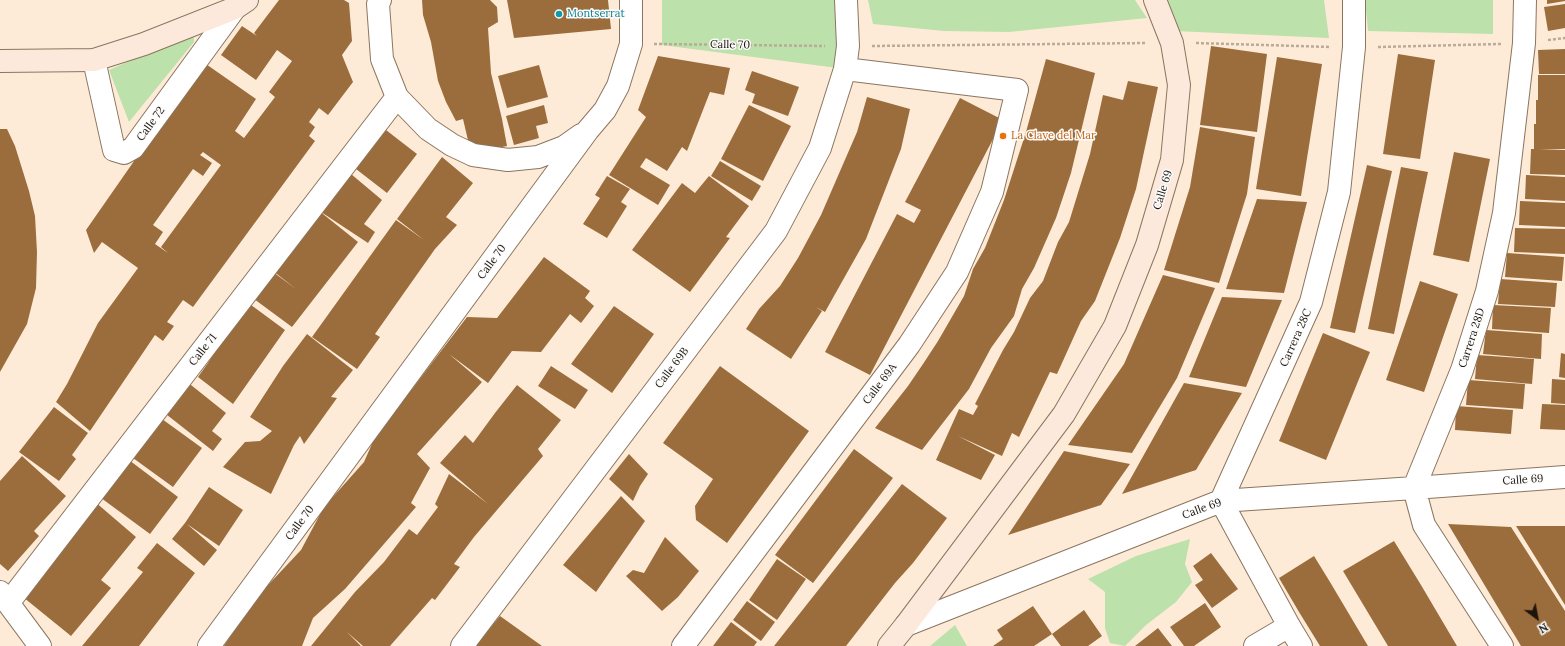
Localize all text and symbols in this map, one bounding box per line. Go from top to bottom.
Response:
place label: Montserrat [567,7,625,21]
marker: Montserrat [554,9,564,19]
street label: Calle 70 [710,38,750,52]
street label: Calle 72 [134,104,168,144]
place label: La Clave del Mar [1011,129,1096,143]
marker: La Clave del Mar [998,131,1008,141]
street label: Calle 69 [1151,169,1175,211]
street label: Calle 70 [475,242,509,282]
street label: Carrera 28D [1456,306,1488,370]
street label: Carrera 28C [1277,307,1315,369]
street label: Calle 71 [186,331,220,369]
street label: Calle 69B [652,345,692,391]
street label: Calle 69A [860,361,900,407]
street label: Calle 69 [1502,472,1544,488]
street label: Calle 69 [1181,496,1223,522]
street label: Calle 70 [283,503,317,543]
north arrow [1517,598,1557,638]
text: N [1536,620,1551,636]

